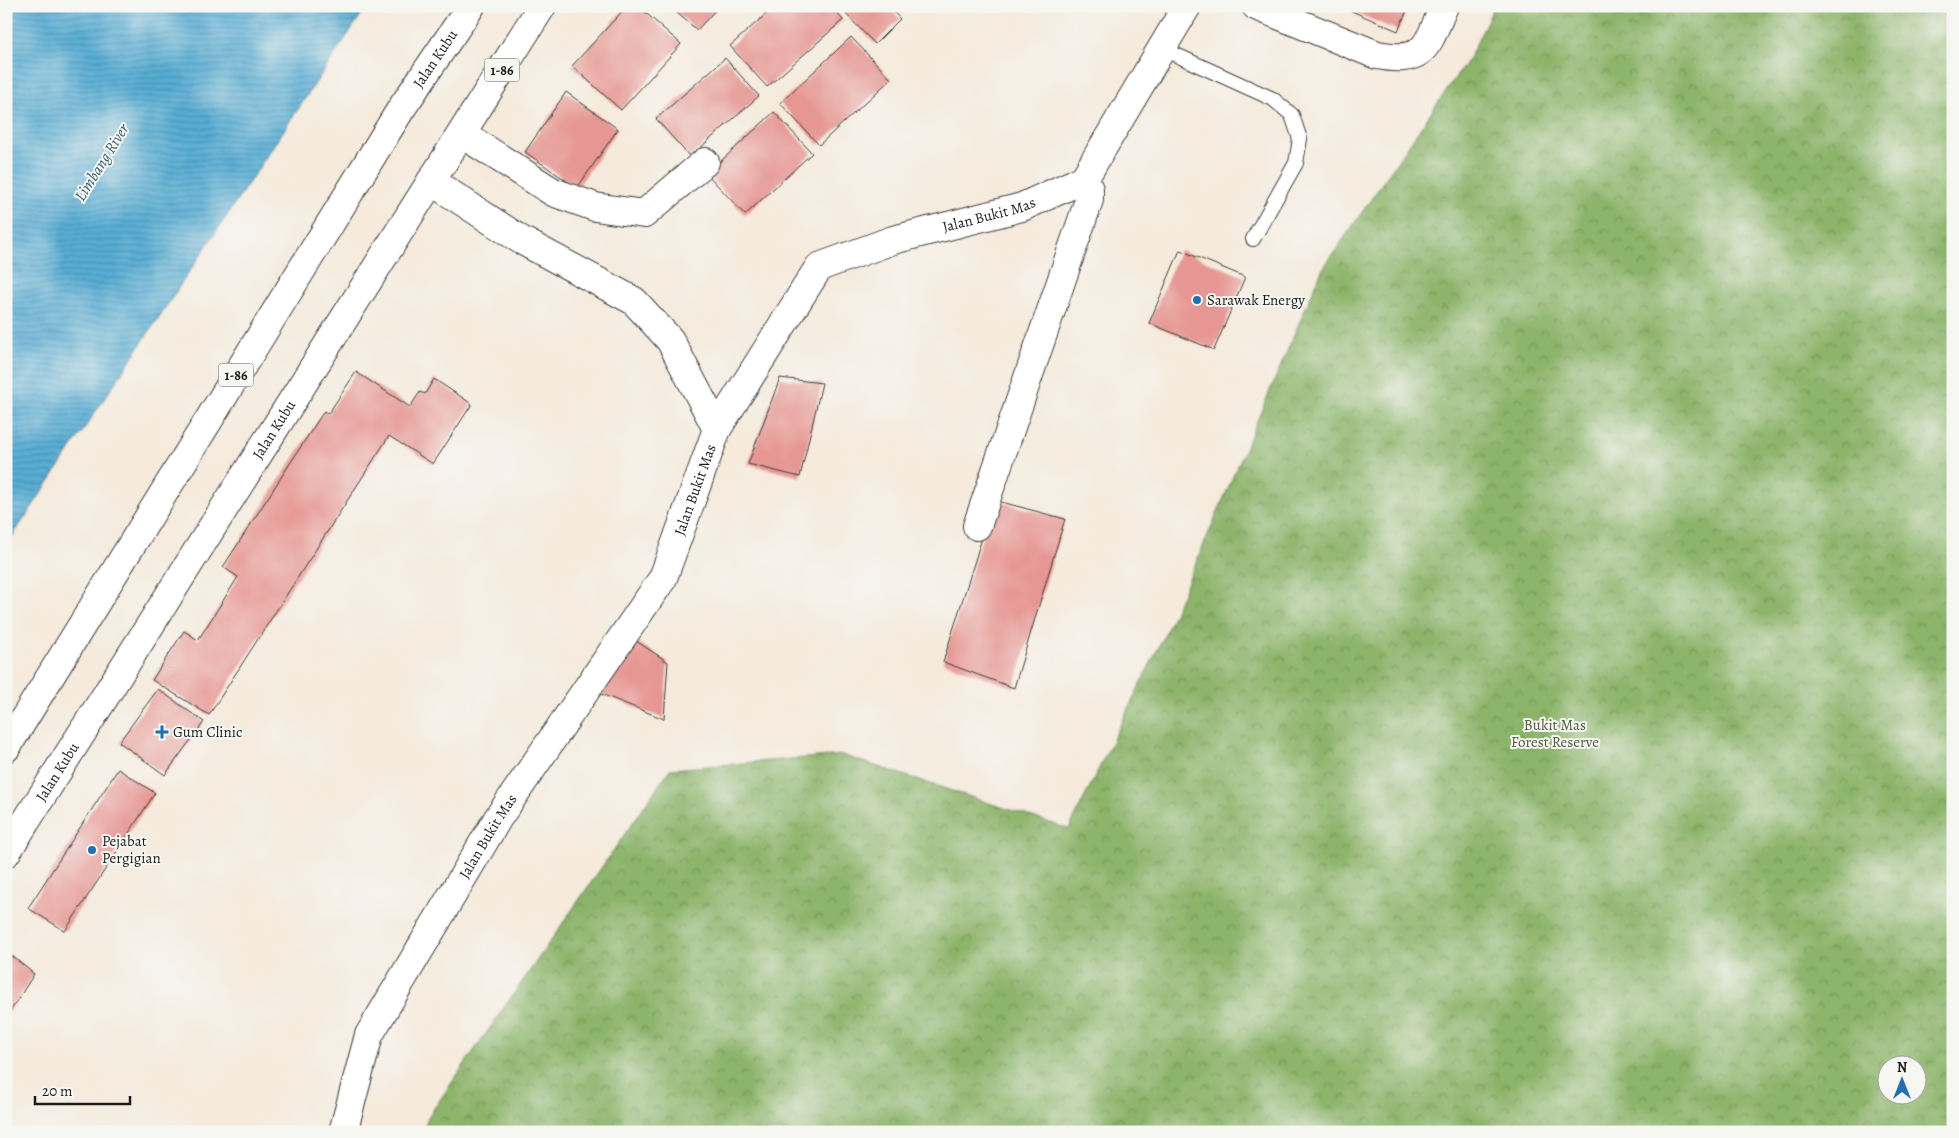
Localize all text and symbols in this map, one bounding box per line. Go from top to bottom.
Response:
street label: Jalan Kubu [408,25,463,92]
road number: 1-86 [484,58,520,82]
water label: Limbang River [69,119,135,205]
street label: Jalan Bukit Mas [940,192,1039,237]
place label: Sarawak Energy [1207,290,1305,310]
marker: Sarawak Energy [1191,294,1203,306]
road number: 1-86 [218,364,254,386]
street label: Jalan Kubu [248,396,301,463]
street label: Jalan Bukit Mas [669,441,721,538]
park label: Bukit Mas Forest Reserve [1511,715,1599,752]
place label: Gum Clinic [173,722,242,742]
marker: Gum Clinic [155,725,169,739]
street label: Jalan Kubu [31,738,84,805]
street label: Jalan Bukit Mas [454,790,522,882]
place label: Pejabat Pergigian [102,831,161,868]
marker: Pejabat Pergigian [86,844,98,856]
north arrow [1876,1056,1926,1106]
text: N [1897,1058,1907,1077]
scale bar [35,1073,130,1105]
text: 20 m [42,1081,73,1101]

